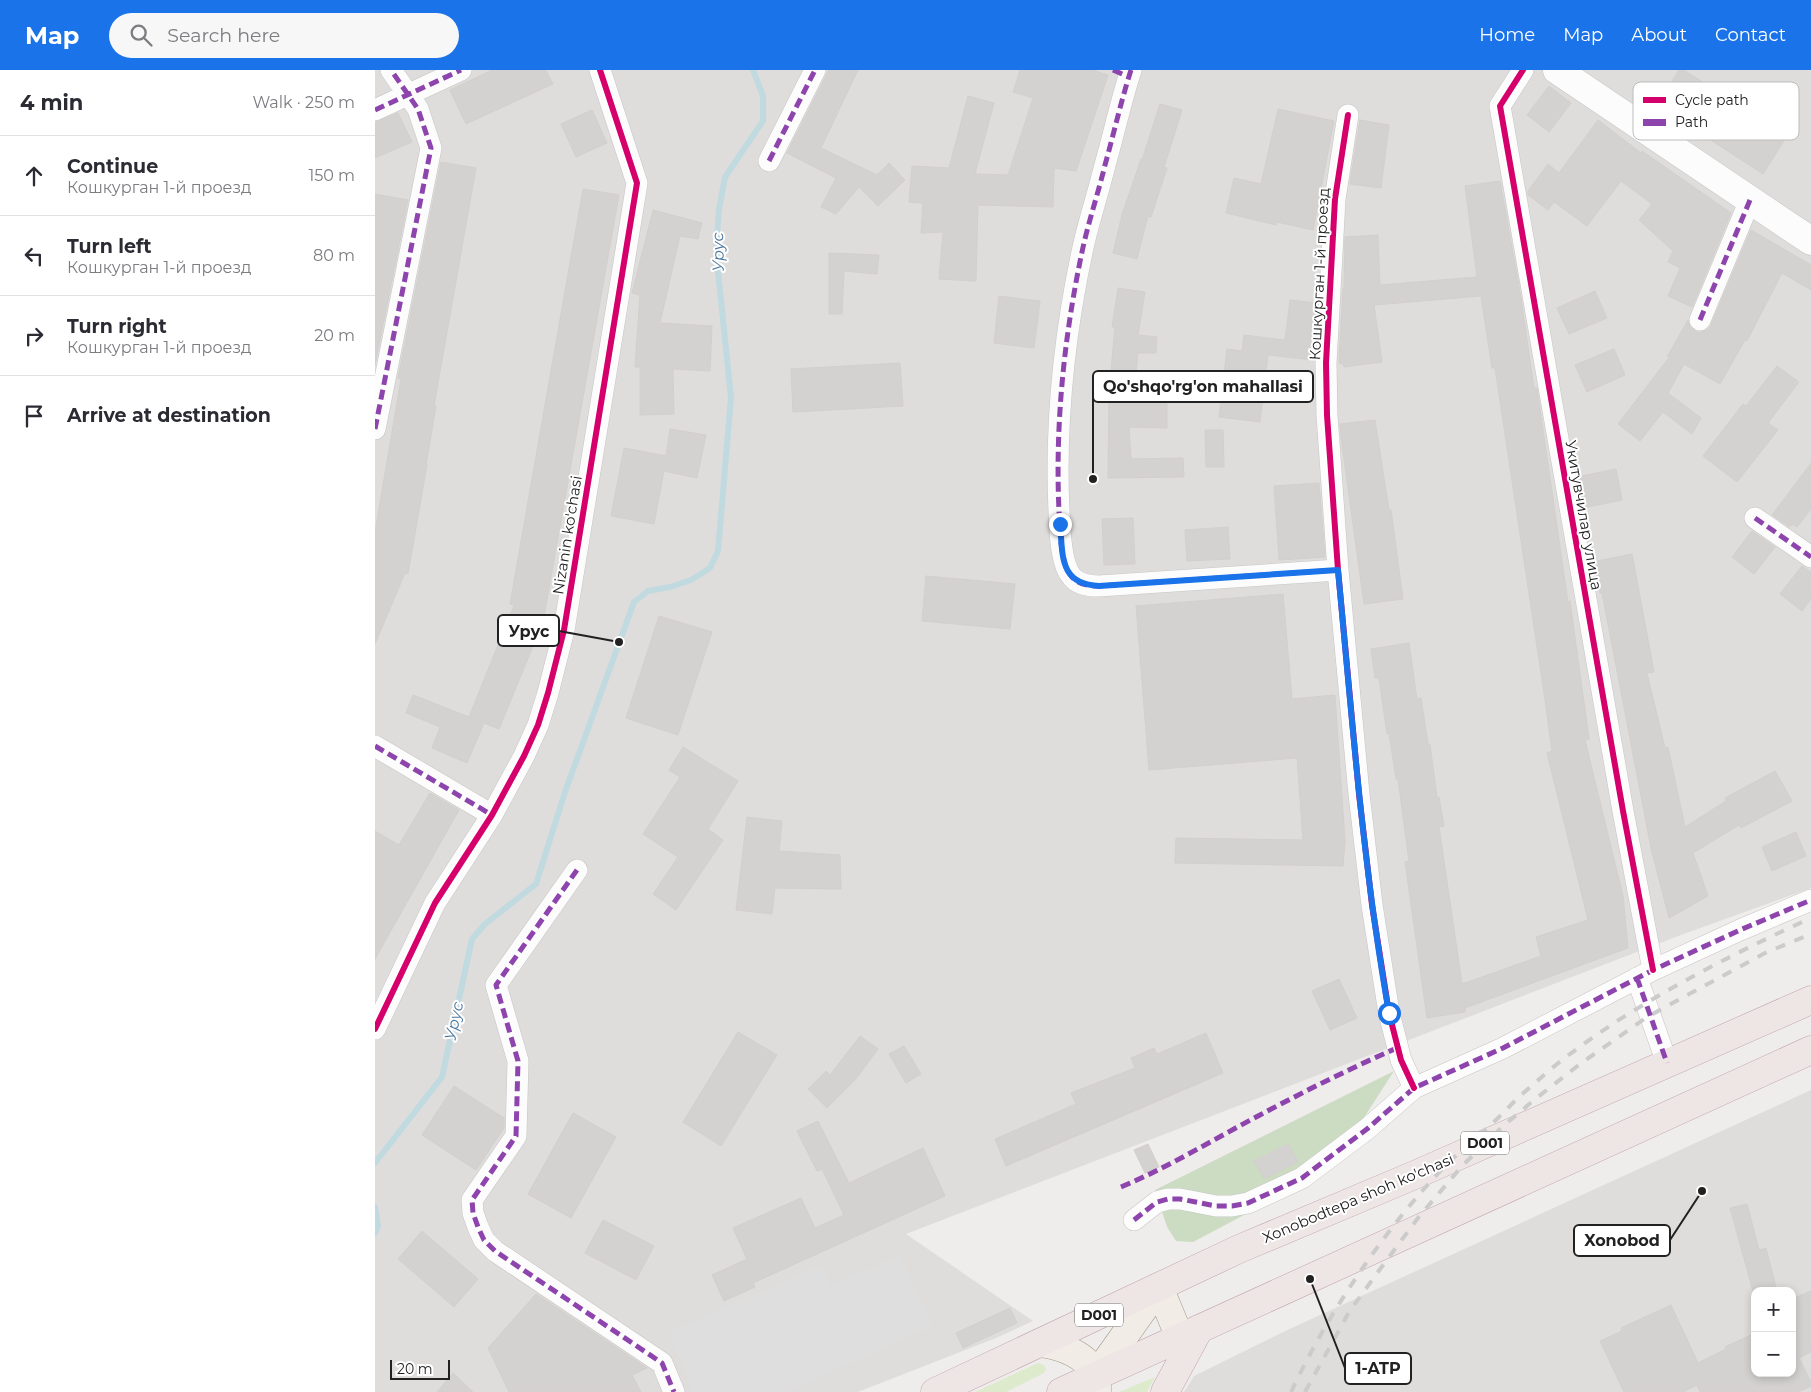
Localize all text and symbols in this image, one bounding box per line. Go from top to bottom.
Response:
search box [109,13,459,58]
text: Map [25,21,79,50]
icon: search [127,21,155,49]
text: Search here [167,24,280,47]
text: Home [1479,24,1535,46]
text: Map [1563,24,1603,46]
text: About [1631,24,1687,46]
text: Contact [1715,24,1786,46]
legend [1633,82,1799,140]
text: 4 min [20,90,83,115]
text: Cycle path [1675,91,1749,109]
text: Walk · 250 m [252,93,355,112]
text: Path [1675,113,1708,131]
text: Continue [67,155,158,178]
icon: ahead [20,162,48,190]
text: 150 m [308,166,355,185]
text: Кошкурган 1-й проезд [67,178,251,197]
street label: Кошкурган 1-й проезд [1305,187,1333,361]
water label: Урус [708,232,728,272]
text: Turn left [67,235,152,258]
icon: left [20,242,48,270]
text: 80 m [313,246,355,265]
text: Кошкурган 1-й проезд [67,258,251,277]
text: Turn right [67,315,167,338]
icon: right [20,322,48,350]
text: 20 m [314,326,355,345]
text: Кошкурган 1-й проезд [67,338,251,357]
callout: Qo'shqo'rg'on mahallasi [1093,371,1313,402]
text: Qo'shqo'rg'on mahallasi [1103,377,1303,396]
icon: arrive [20,402,48,430]
text: Arrive at destination [67,404,271,427]
street label: Укитувчилар улица [1561,439,1607,591]
street label: Nizanin ko'chasi [548,474,586,596]
route end [1049,513,1072,536]
callout: Урус [498,615,559,646]
text: Урус [509,622,550,641]
water label: Урус [441,999,468,1042]
route start [1378,1002,1401,1025]
road number: D001 [1461,1132,1509,1154]
street label: Xonobodtepa shoh ko'chasi [1259,1149,1457,1247]
callout: Xonobod [1574,1225,1670,1256]
text: Xonobod [1584,1231,1660,1250]
map controls [1751,1287,1796,1377]
button: + [1751,1287,1796,1332]
road number: D001 [1075,1304,1123,1326]
button: − [1751,1332,1796,1377]
callout: 1-ATP [1345,1353,1411,1384]
scale bar [390,1357,450,1380]
text: 1-ATP [1355,1359,1401,1378]
text: 20 m [397,1360,433,1378]

